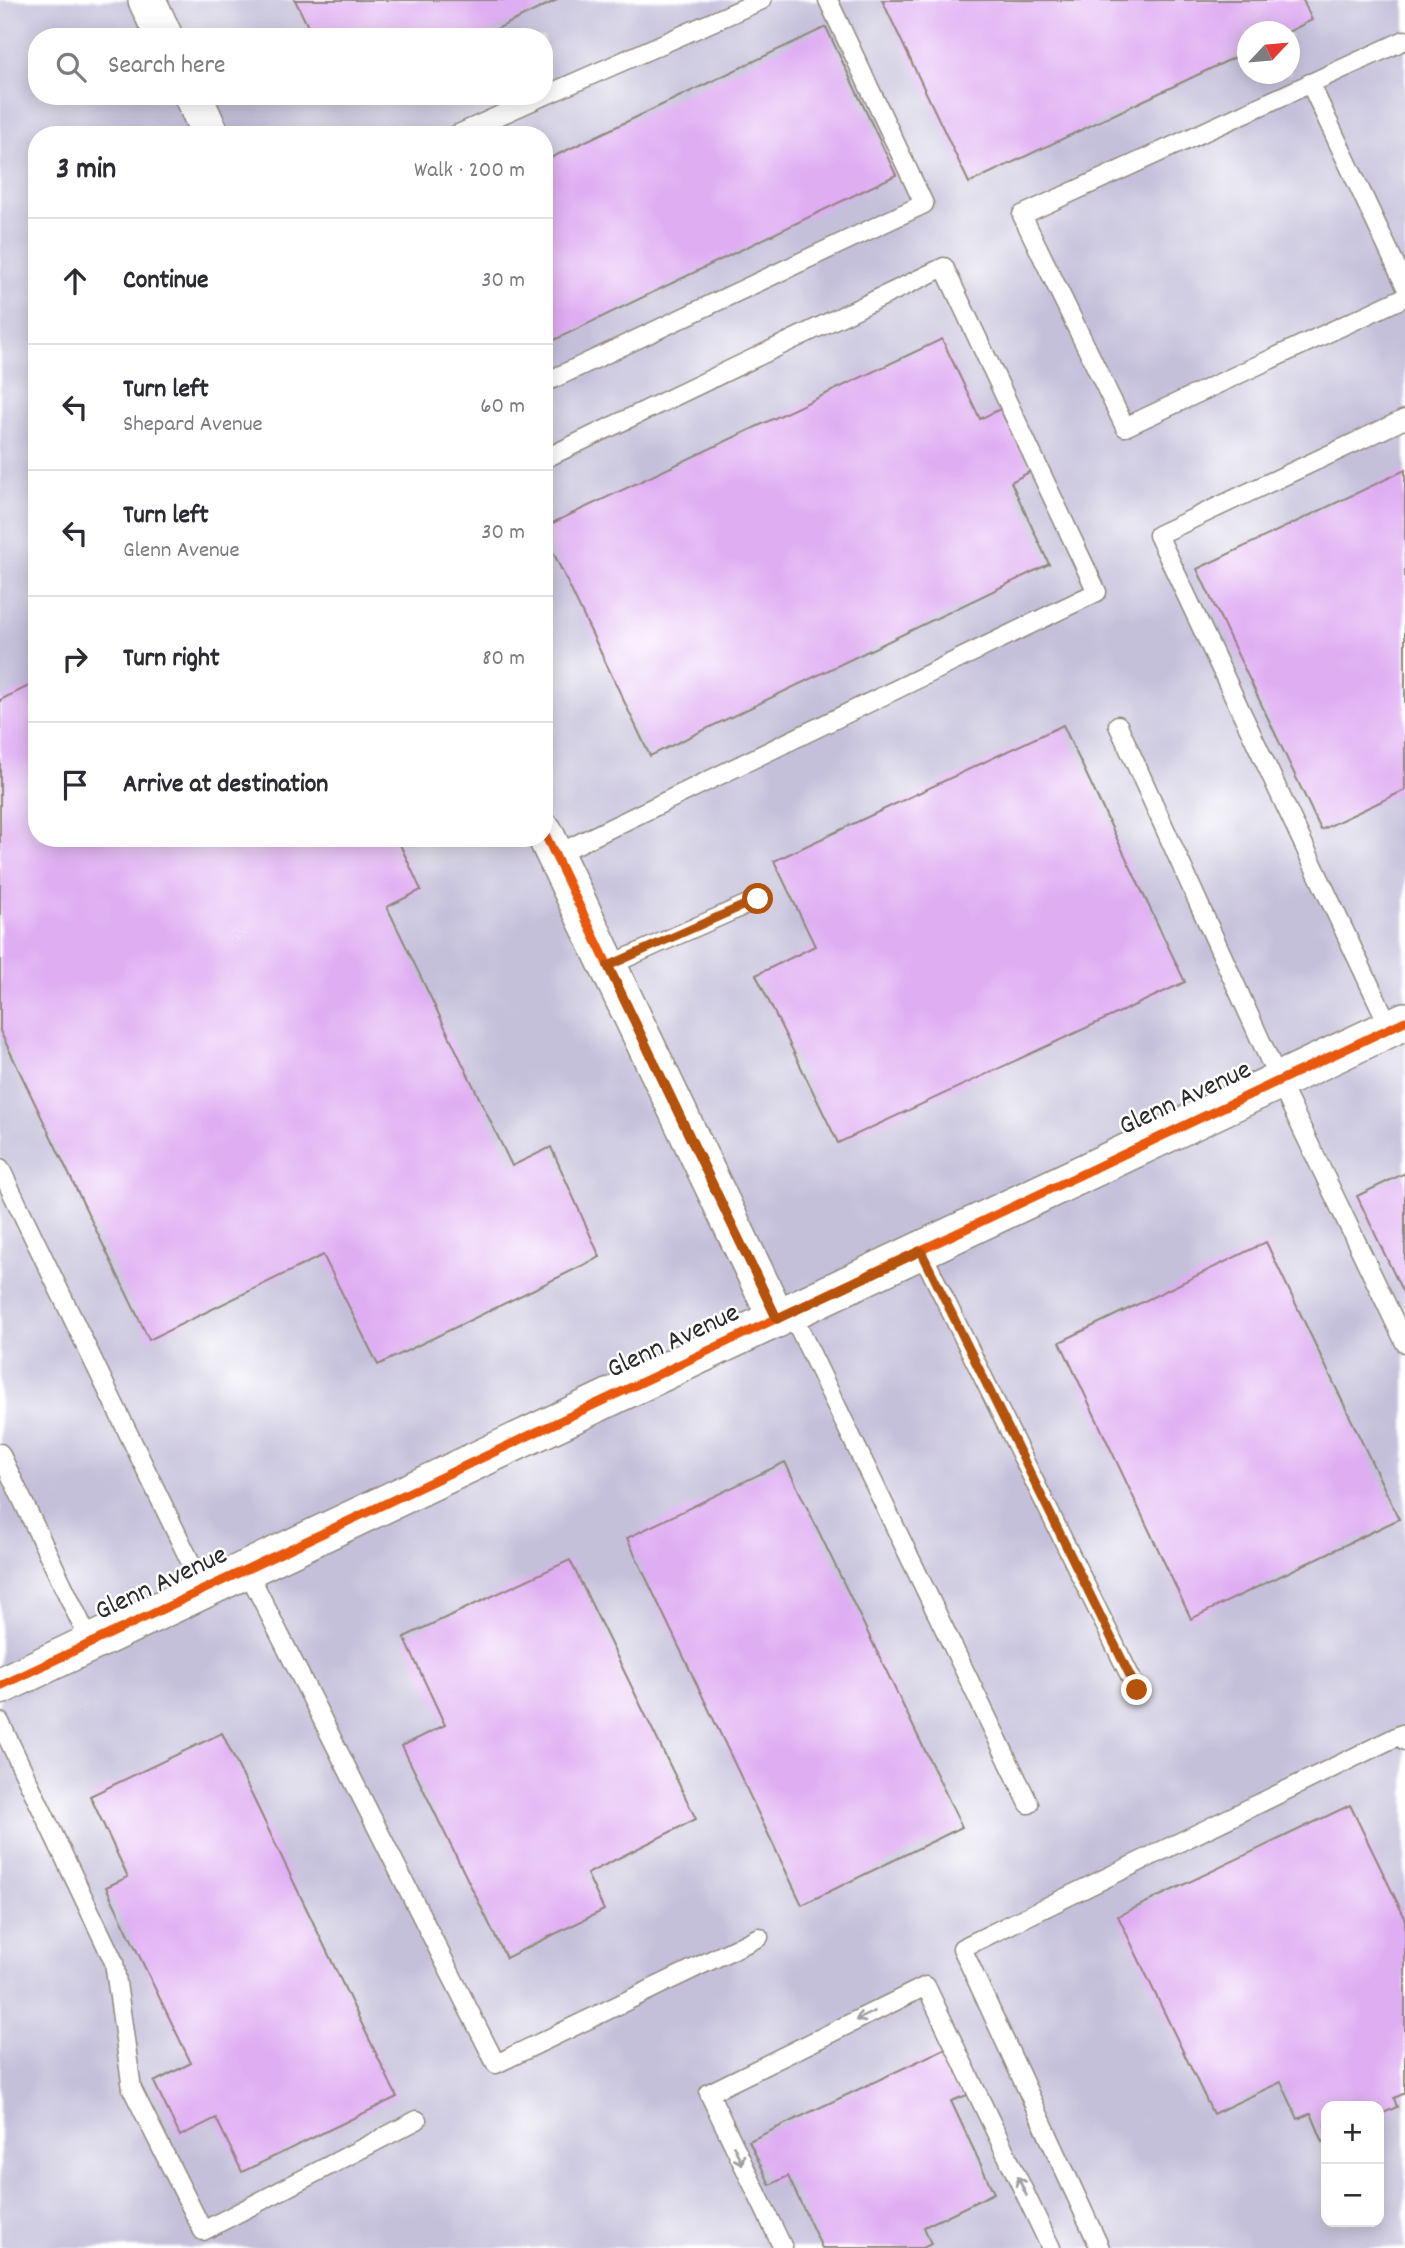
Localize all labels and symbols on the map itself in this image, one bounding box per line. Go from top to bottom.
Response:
north arrow [1237,21,1300,84]
route start [742,883,773,914]
street label: Glenn Avenue [1113,1052,1259,1148]
street label: Glenn Avenue [601,1295,747,1391]
street label: Glenn Avenue [89,1537,235,1633]
route end [1121,1674,1152,1705]
one-way arrow [855,2010,876,2024]
one-way arrow [732,2144,746,2165]
one-way arrow [1014,2176,1028,2197]

